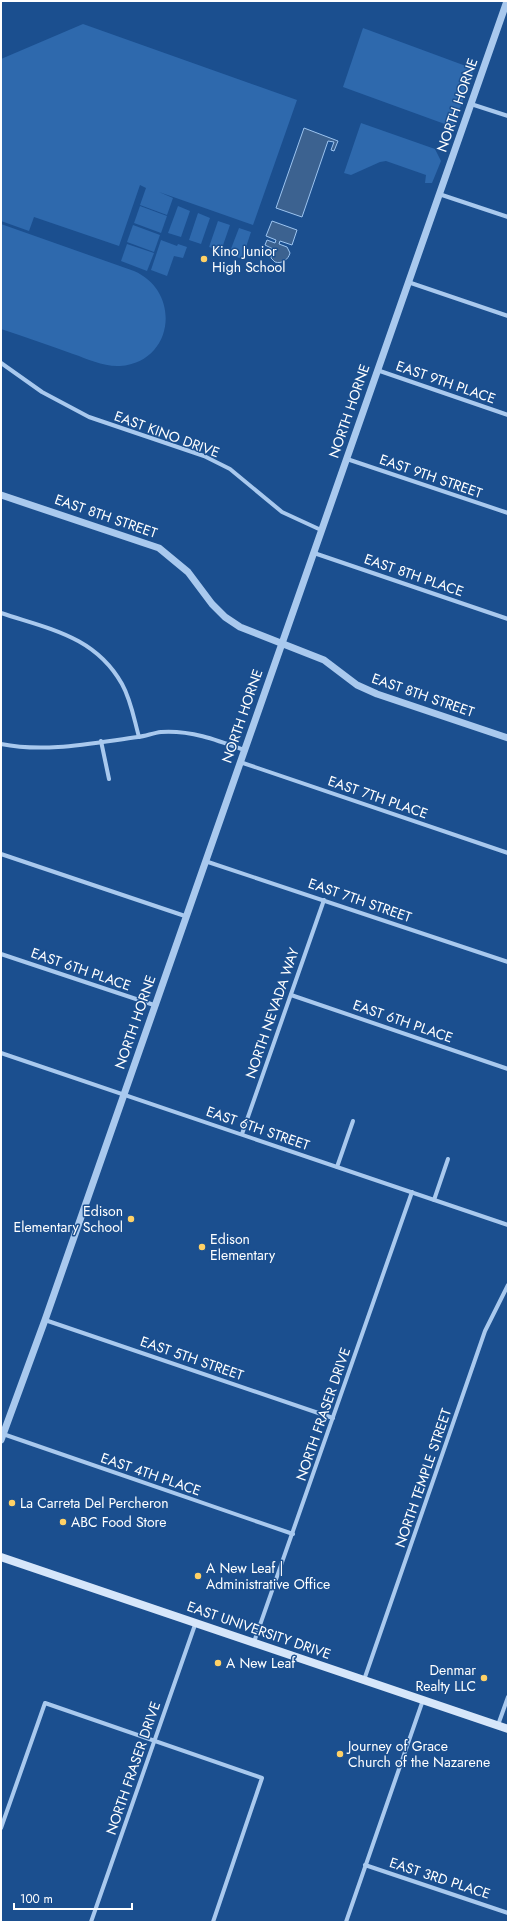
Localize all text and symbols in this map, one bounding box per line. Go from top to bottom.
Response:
street label: NORTH HORNE [432,55,482,155]
place label: Kino Junior High School [212,241,285,277]
marker: Kino Junior High School [199,254,209,264]
street label: EAST 9TH PLACE [393,356,499,408]
street label: NORTH HORNE [324,361,374,461]
street label: EAST KINO DRIVE [112,406,222,462]
street label: EAST 9TH STREET [377,449,486,503]
street label: EAST 8TH STREET [52,489,160,543]
street label: EAST 8TH PLACE [362,549,466,601]
street label: NORTH HORNE [217,666,267,766]
street label: EAST 8TH STREET [369,668,477,722]
street label: EAST 7TH PLACE [325,771,431,823]
street label: EAST 7TH STREET [306,873,415,927]
street label: EAST 6TH PLACE [28,943,134,995]
street label: NORTH NEVADA WAY [240,945,304,1081]
street label: NORTH HORNE [110,972,160,1072]
street label: EAST 6TH PLACE [350,995,456,1047]
street label: EAST 6TH STREET [204,1101,313,1155]
place label: Edison Elementary School [13,1201,123,1237]
marker: Edison Elementary School [126,1214,136,1224]
place label: Edison Elementary [210,1229,276,1265]
marker: Edison Elementary [197,1242,207,1252]
street label: EAST 5TH STREET [138,1331,247,1385]
street label: NORTH FRASER DRIVE [291,1345,355,1483]
street label: NORTH TEMPLE STREET [390,1405,456,1550]
street label: EAST 4TH PLACE [98,1447,204,1501]
place label: La Carreta Del Percheron [20,1493,169,1513]
marker: La Carreta Del Percheron [7,1498,17,1508]
place label: ABC Food Store [71,1512,166,1532]
marker: ABC Food Store [58,1517,68,1527]
place label: A New Leaf | Administrative Office [206,1558,330,1594]
marker: A New Leaf | Administrative Office [193,1571,203,1581]
street label: EAST UNIVERSITY DRIVE [184,1596,334,1664]
place label: A New Leaf [226,1653,296,1673]
marker: A New Leaf [213,1658,223,1668]
place label: Denmar Realty LLC [416,1660,476,1696]
marker: Denmar Realty LLC [479,1673,489,1683]
street label: NORTH FRASER DRIVE [101,1699,165,1837]
place label: Journey of Grace Church of the Nazarene [346,1736,490,1772]
marker: Journey of Grace Church of the Nazarene [335,1749,345,1759]
street label: EAST 3RD PLACE [387,1852,493,1904]
scale bar [14,1885,132,1911]
text: 100 m [20,1890,53,1908]

